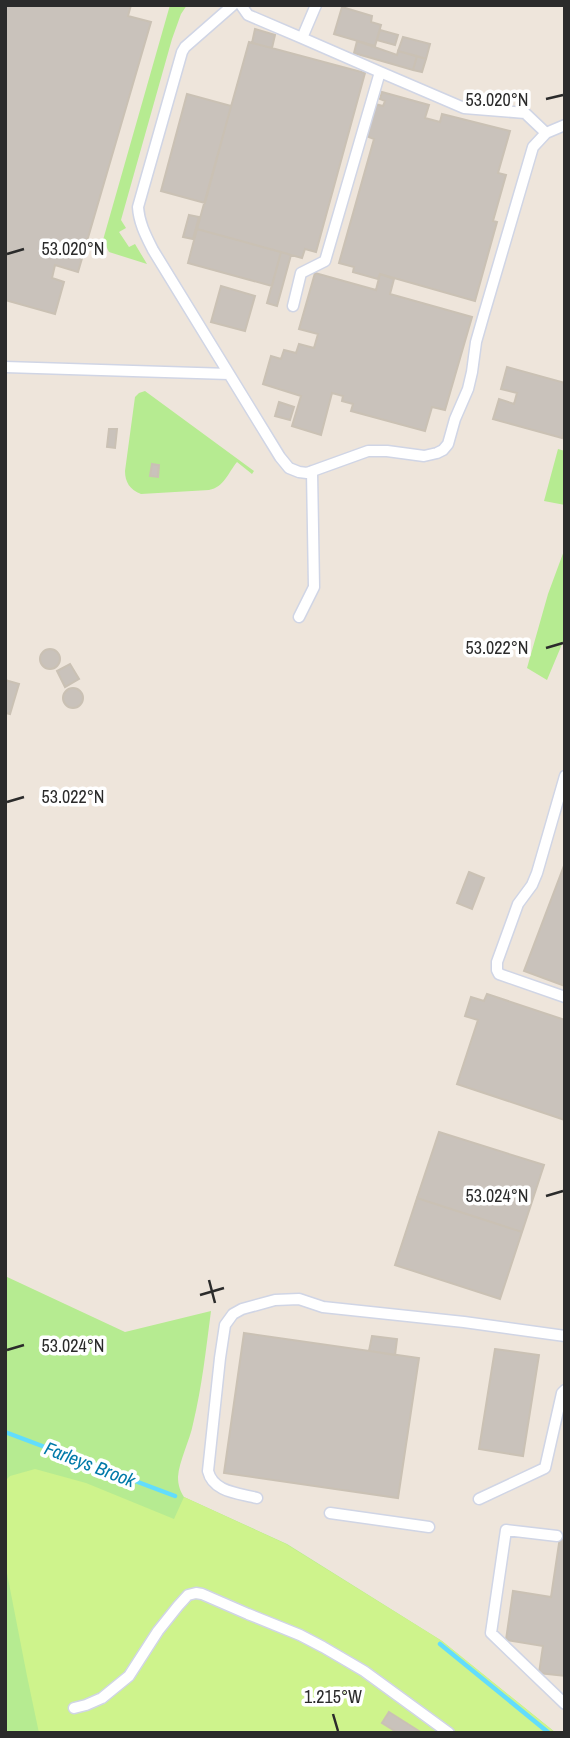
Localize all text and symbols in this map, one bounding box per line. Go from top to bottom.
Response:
text: 53.020°N [466,87,529,112]
text: 53.020°N [42,236,105,261]
text: 53.022°N [466,635,529,660]
text: 53.022°N [42,784,105,809]
text: 53.024°N [466,1183,529,1208]
text: 53.024°N [42,1333,105,1358]
water label: Farleys Brook [41,1435,140,1494]
text: 1.215°W [304,1684,362,1709]

